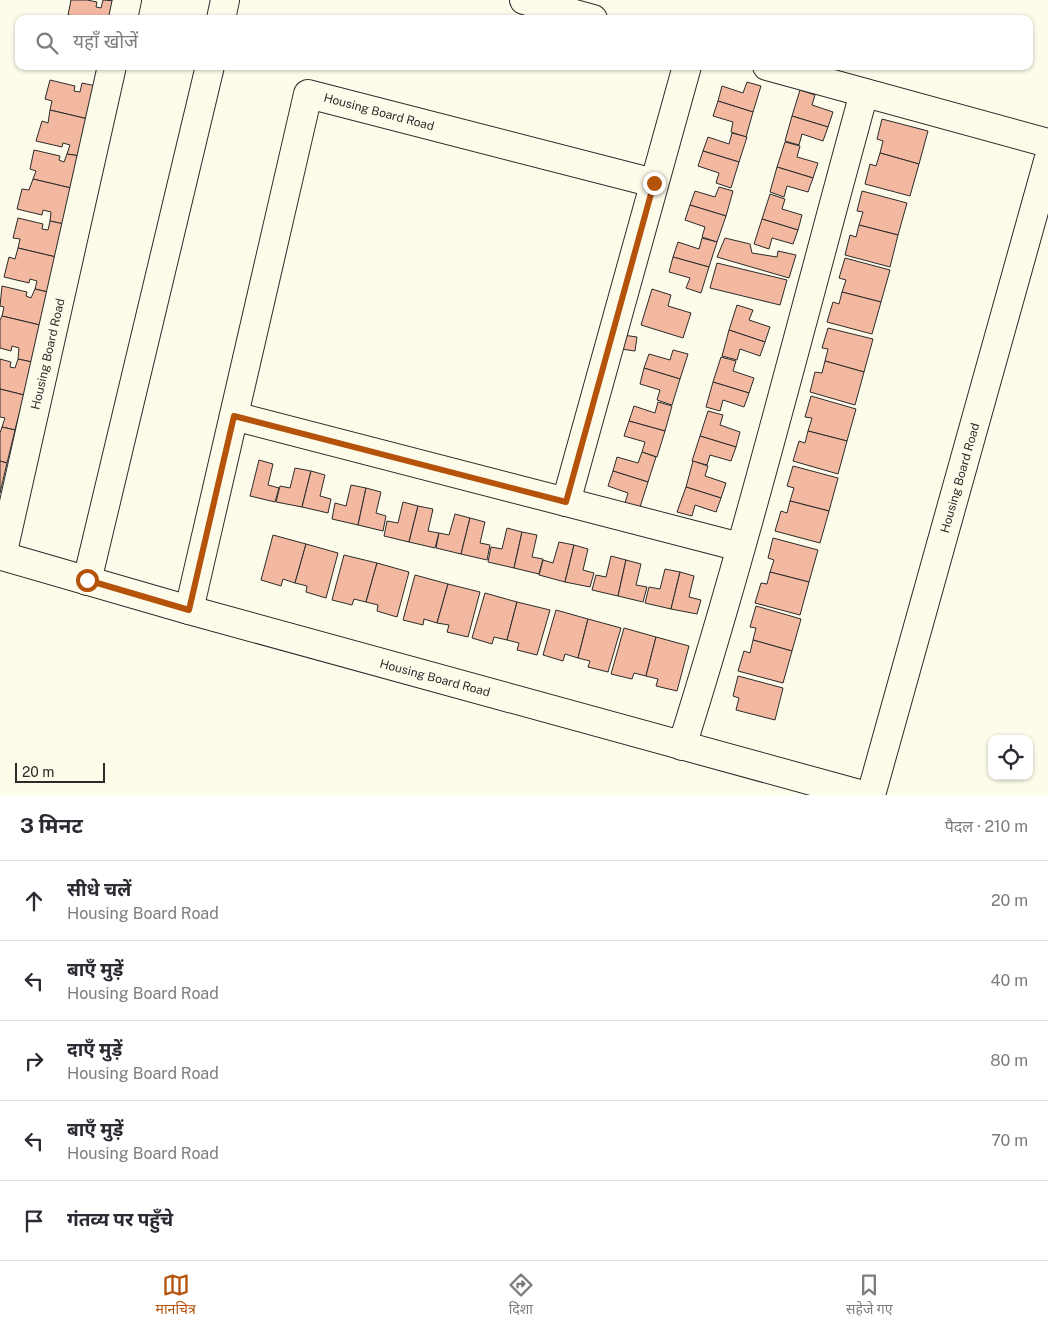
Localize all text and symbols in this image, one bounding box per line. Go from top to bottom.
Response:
search box [15,15,1033,70]
icon: search [33,29,61,57]
text: यहाँ खोजें [73,30,138,52]
street label: Housing Board Road [322,91,436,133]
route end [643,172,666,195]
street label: Housing Board Road [28,297,68,411]
street label: Housing Board Road [938,421,982,535]
route start [76,569,99,592]
street label: Housing Board Road [378,657,492,699]
map controls [988,735,1033,780]
button: locate [988,735,1033,780]
scale bar [15,760,105,783]
text: 20 m [22,764,54,780]
text: 3 मिनट [20,813,83,838]
text: पैदल · 210 m [945,817,1028,836]
text: सीधे चलें [67,878,131,900]
icon: ahead [20,887,48,915]
text: 20 m [991,891,1028,910]
text: Housing Board Road [67,904,219,923]
text: बाएँ मुड़ें [67,958,123,980]
icon: left [20,967,48,995]
text: 40 m [990,971,1028,990]
text: Housing Board Road [67,984,219,1003]
text: दाएँ मुड़ें [67,1038,122,1060]
icon: right [20,1047,48,1075]
text: 80 m [990,1051,1028,1070]
text: Housing Board Road [67,1064,219,1083]
text: बाएँ मुड़ें [67,1118,123,1140]
icon: left [20,1127,48,1155]
text: 70 m [991,1131,1028,1150]
text: Housing Board Road [67,1144,219,1163]
icon: arrive [20,1207,48,1235]
text: गंतव्य पर पहुँचे [67,1208,173,1230]
tab: मानचित्र [156,1271,196,1320]
tab: दिशा [507,1271,535,1320]
tab: सहेजे गए [846,1271,892,1320]

